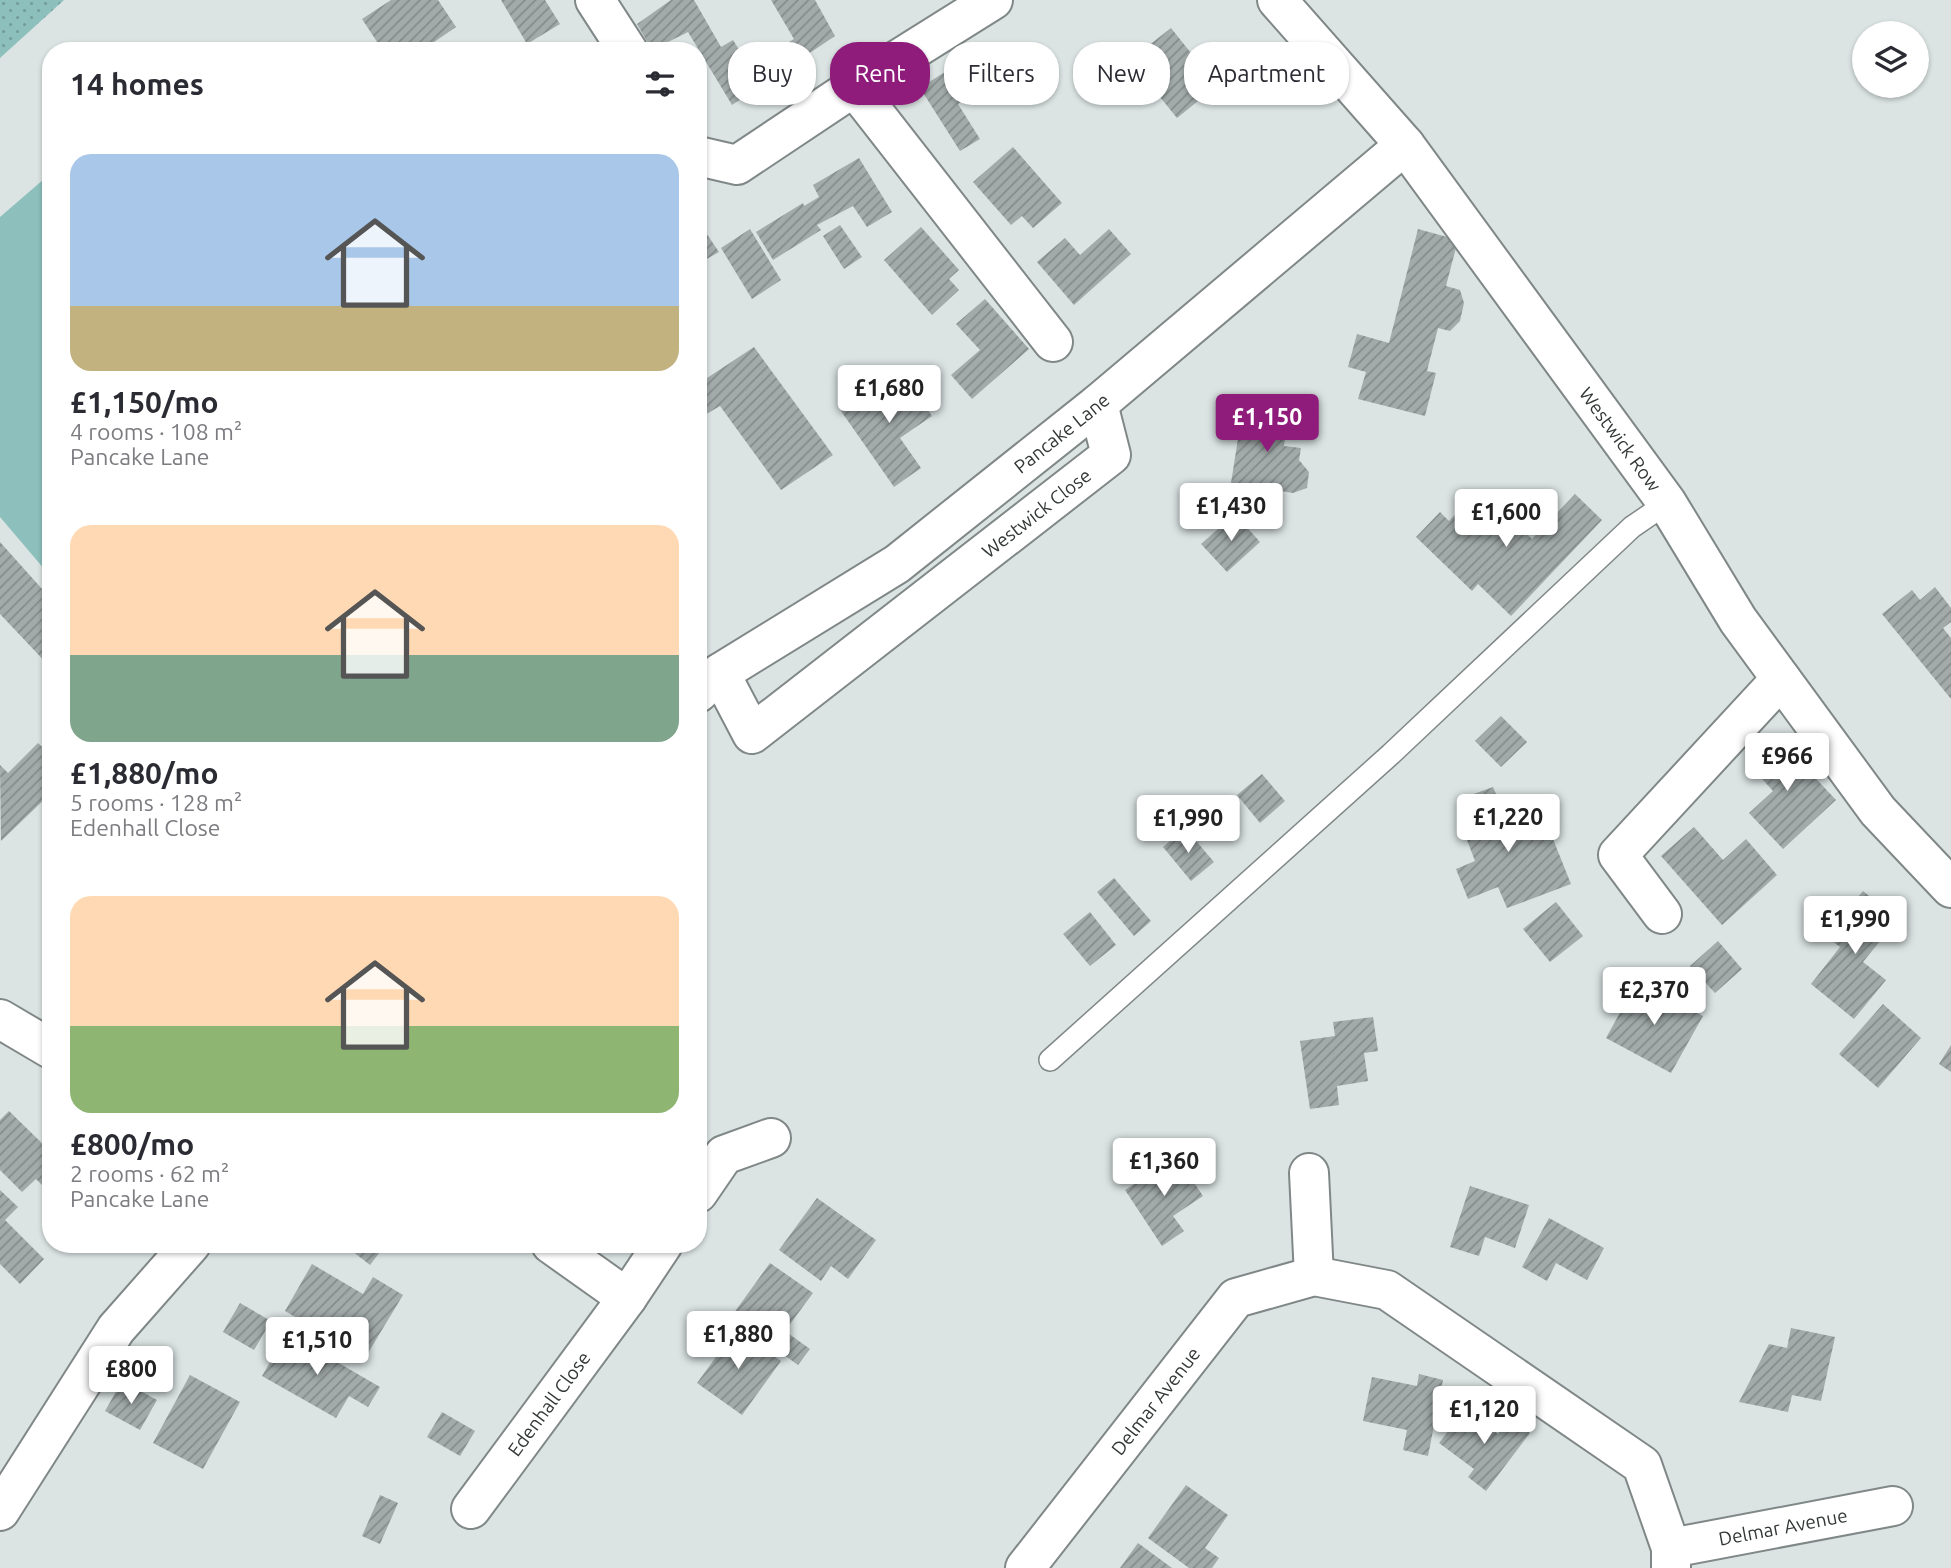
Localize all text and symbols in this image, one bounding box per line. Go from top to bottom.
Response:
map controls [1852,21,1929,98]
button: layers [1852,21,1929,98]
chip: Buy [728,42,816,105]
chip: Rent [830,42,930,105]
chip: Filters [944,42,1059,105]
chip: New [1073,42,1170,105]
chip: Apartment [1184,42,1349,105]
icon: filters [641,65,679,103]
text: 14 homes [70,67,204,101]
icon: home [312,200,438,326]
pin: £1,680 [832,366,946,425]
text: £1,680 [854,375,924,400]
street label: Westwick Row [1575,383,1666,496]
text: £1,150/mo [70,385,219,419]
street label: Pancake Lane [1010,388,1114,478]
pin: £1,150 [1210,394,1324,454]
text: £1,150 [1232,404,1302,429]
text: 4 rooms · 108 m² [70,419,242,444]
text: Pancake Lane [70,444,210,469]
street label: Westwick Close [977,464,1095,562]
pin: £1,430 [1174,484,1288,543]
pin: £1,600 [1449,490,1563,549]
text: £1,430 [1196,493,1266,518]
text: £1,600 [1471,499,1541,524]
icon: home [312,571,438,697]
pin: £966 [1746,734,1828,793]
text: £966 [1761,743,1813,768]
text: £1,880/mo [70,756,219,790]
text: 5 rooms · 128 m² [70,790,242,815]
pin: £1,220 [1451,794,1565,854]
pin: £1,990 [1131,796,1245,855]
text: £1,220 [1473,804,1543,829]
text: £1,990 [1153,805,1223,830]
text: Edenhall Close [70,815,221,840]
pin: £1,990 [1798,897,1912,956]
text: £1,990 [1820,906,1890,931]
icon: home [312,942,438,1068]
pin: £2,370 [1597,968,1711,1027]
text: £2,370 [1619,977,1689,1002]
text: £800/mo [70,1127,194,1161]
pin: £1,360 [1107,1138,1221,1198]
text: £1,360 [1129,1148,1199,1173]
text: 2 rooms · 62 m² [70,1161,229,1186]
text: Pancake Lane [70,1186,210,1211]
pin: £1,880 [681,1312,795,1371]
pin: £1,510 [260,1318,374,1377]
text: £1,880 [703,1321,773,1346]
text: £1,510 [282,1327,352,1352]
street label: Delmar Avenue [1107,1343,1204,1459]
pin: £800 [90,1346,172,1406]
street label: Edenhall Close [503,1347,595,1460]
text: £800 [105,1356,157,1381]
pin: £1,120 [1427,1386,1541,1446]
text: £1,120 [1449,1396,1519,1421]
street label: Delmar Avenue [1717,1504,1849,1550]

